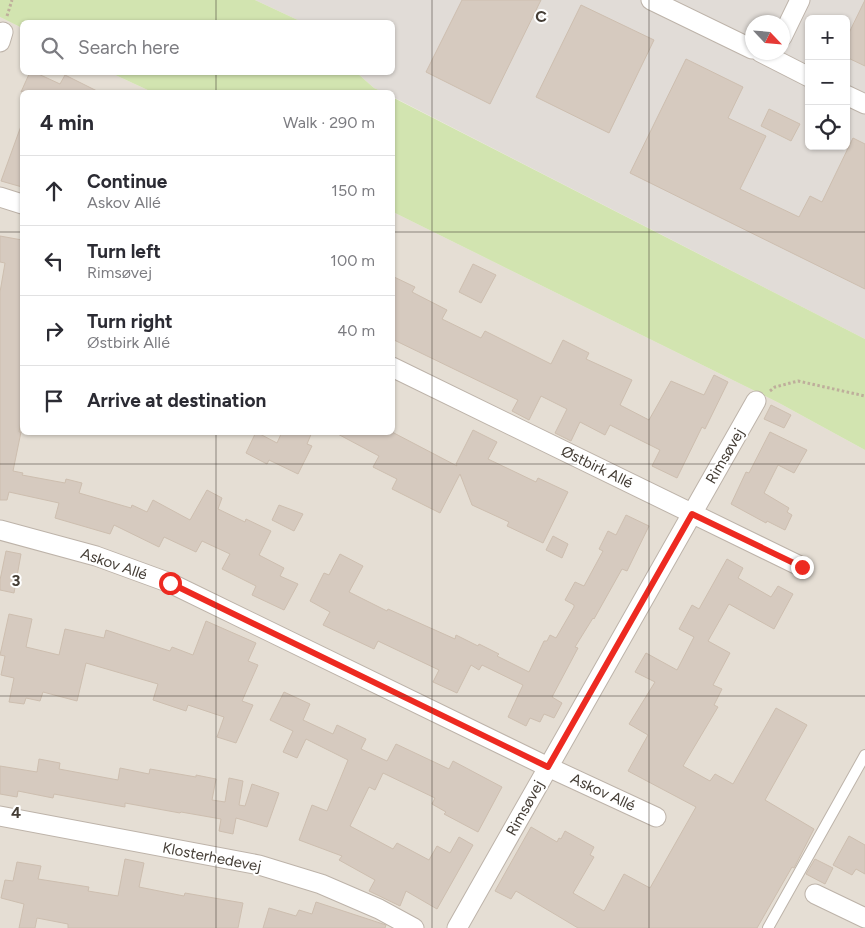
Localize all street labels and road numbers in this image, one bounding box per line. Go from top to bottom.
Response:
street label: Rimsøvej [702,425,748,487]
street label: Østbirk Allé [558,442,636,492]
street label: Askov Allé [78,544,150,584]
street label: Askov Allé [568,769,638,815]
street label: Rimsøvej [502,777,548,839]
street label: Klosterhedevej [161,839,263,875]

